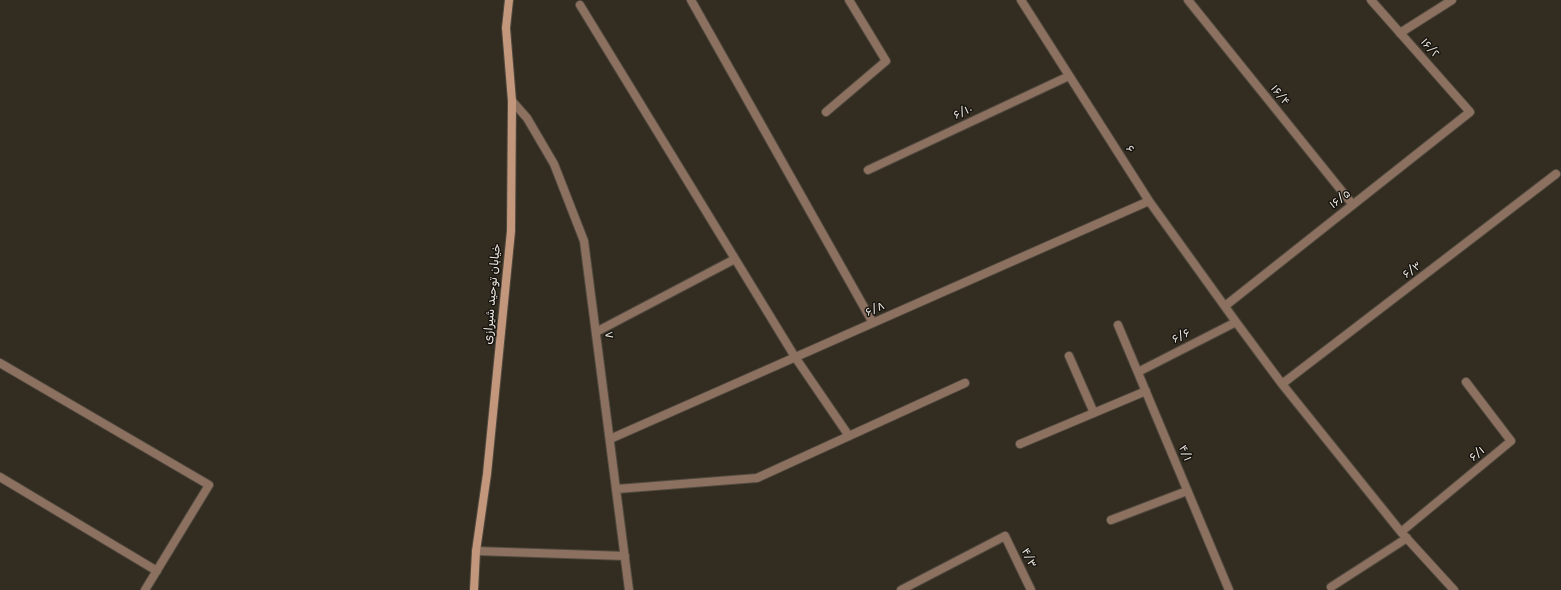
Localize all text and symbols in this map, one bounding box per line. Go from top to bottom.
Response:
street label: ۱۶/۲ [1417,35,1443,61]
street label: ۱۶/۴ [1267,82,1293,108]
street label: ۶/۱۰ [951,101,975,123]
street label: ۶ [1122,142,1138,156]
street label: ۱۶/۵ [1326,186,1354,212]
street label: خیابان توحید شیرازی [480,243,504,345]
street label: ۶/۳ [1400,258,1424,282]
street label: ۶/۸ [863,298,887,320]
street label: ۶/۶ [1169,325,1193,347]
street label: ۷ [601,330,617,340]
street label: ۴/۱ [1175,443,1195,463]
street label: ۶/۱ [1466,443,1488,465]
street label: ۴/۳ [1018,546,1040,570]

